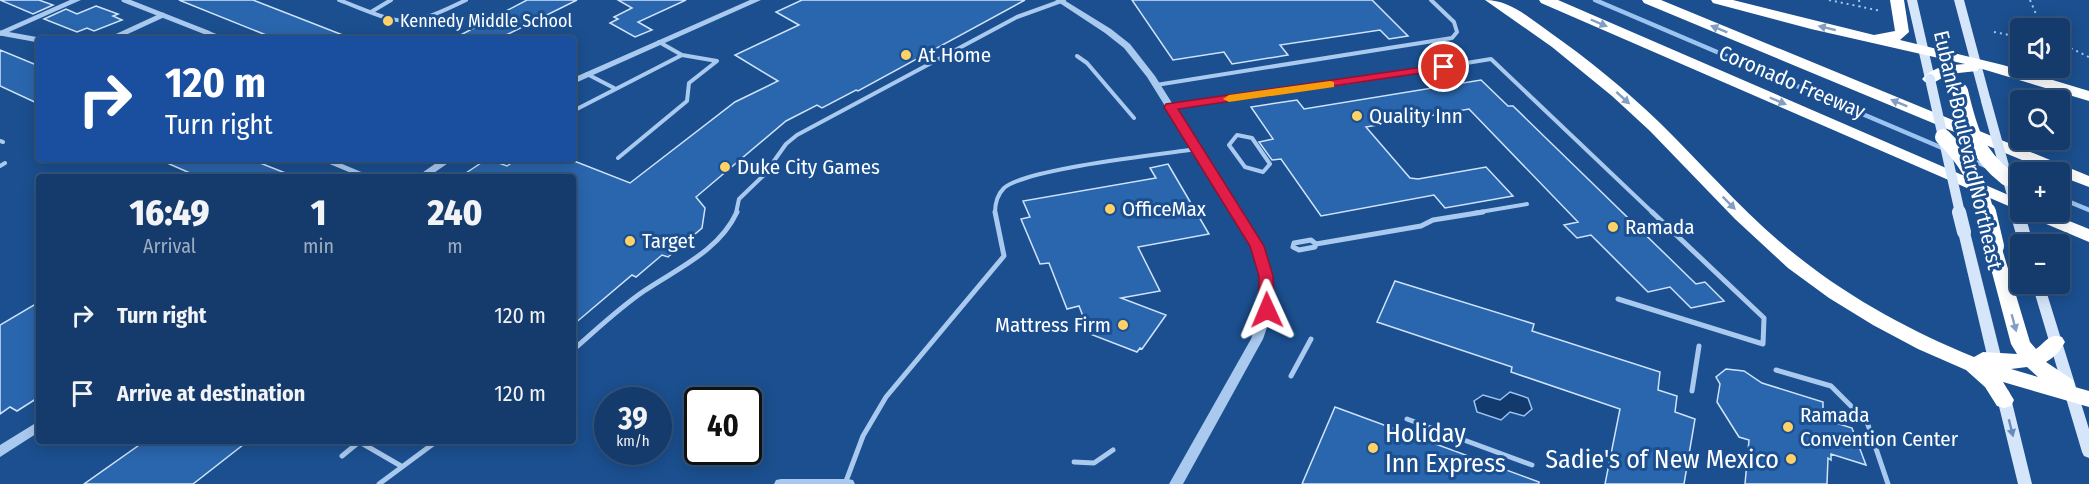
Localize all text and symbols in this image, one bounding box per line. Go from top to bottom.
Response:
place label: Kennedy Middle School [400,10,572,32]
marker: Kennedy Middle School [381,14,395,28]
one-way arrow [1591,18,1609,28]
map controls [2010,18,2070,294]
button: sound [2010,18,2070,78]
one-way arrow [1818,22,1836,32]
one-way arrow [1710,24,1728,33]
street label: Eubank Boulevard Northeast [1928,28,2008,272]
street label: Coronado Freeway [1715,39,1870,125]
pin [1418,41,1469,92]
place label: At Home [918,42,991,68]
marker: At Home [899,48,913,62]
icon: arrive [1427,50,1460,83]
text: 120 m [165,58,266,108]
icon: right [66,60,144,138]
button: search [2010,90,2070,150]
one-way arrow [1615,91,1630,104]
one-way arrow [1770,96,1788,106]
one-way arrow [1890,98,1908,107]
place label: Quality Inn [1369,103,1463,129]
text: Turn right [165,109,273,141]
marker: Quality Inn [1350,109,1364,123]
place label: Duke City Games [737,154,880,180]
marker: Duke City Games [718,160,732,174]
button: + [2010,162,2070,222]
text: 16:49 [129,191,210,235]
text: 1 [311,191,326,235]
text: 240 [427,191,483,235]
place label: OfficeMax [1122,196,1207,222]
one-way arrow [1722,196,1736,210]
marker: OfficeMax [1103,202,1117,216]
place label: Ramada [1625,214,1695,240]
marker: Ramada [1606,220,1620,234]
place label: Target [642,228,695,254]
text: Arrival [143,234,196,258]
text: min [303,234,334,258]
text: m [447,234,463,258]
marker: Target [623,234,637,248]
button: − [2010,234,2070,294]
position arrow [1235,278,1299,342]
icon: right [66,299,99,332]
text: Turn right [117,302,206,329]
text: 120 m [494,302,546,329]
place label: Mattress Firm [995,312,1111,338]
one-way arrow [2010,314,2020,332]
marker: Mattress Firm [1116,318,1130,332]
icon: arrive [66,377,99,410]
text: Arrive at destination [117,380,305,407]
text: 120 m [494,380,546,407]
speed limit sign: 40 [684,387,762,465]
text: 39 [618,401,648,437]
place label: Ramada Convention Center [1800,402,1959,452]
place label: Holiday Inn Express [1385,418,1506,479]
one-way arrow [2007,419,2017,437]
marker: Ramada Convention Center [1781,420,1795,434]
text: km/h [616,432,650,450]
marker: Holiday Inn Express [1366,441,1380,455]
place label: Sadie's of New Mexico [1545,444,1779,475]
marker: Sadie's of New Mexico [1784,452,1798,466]

